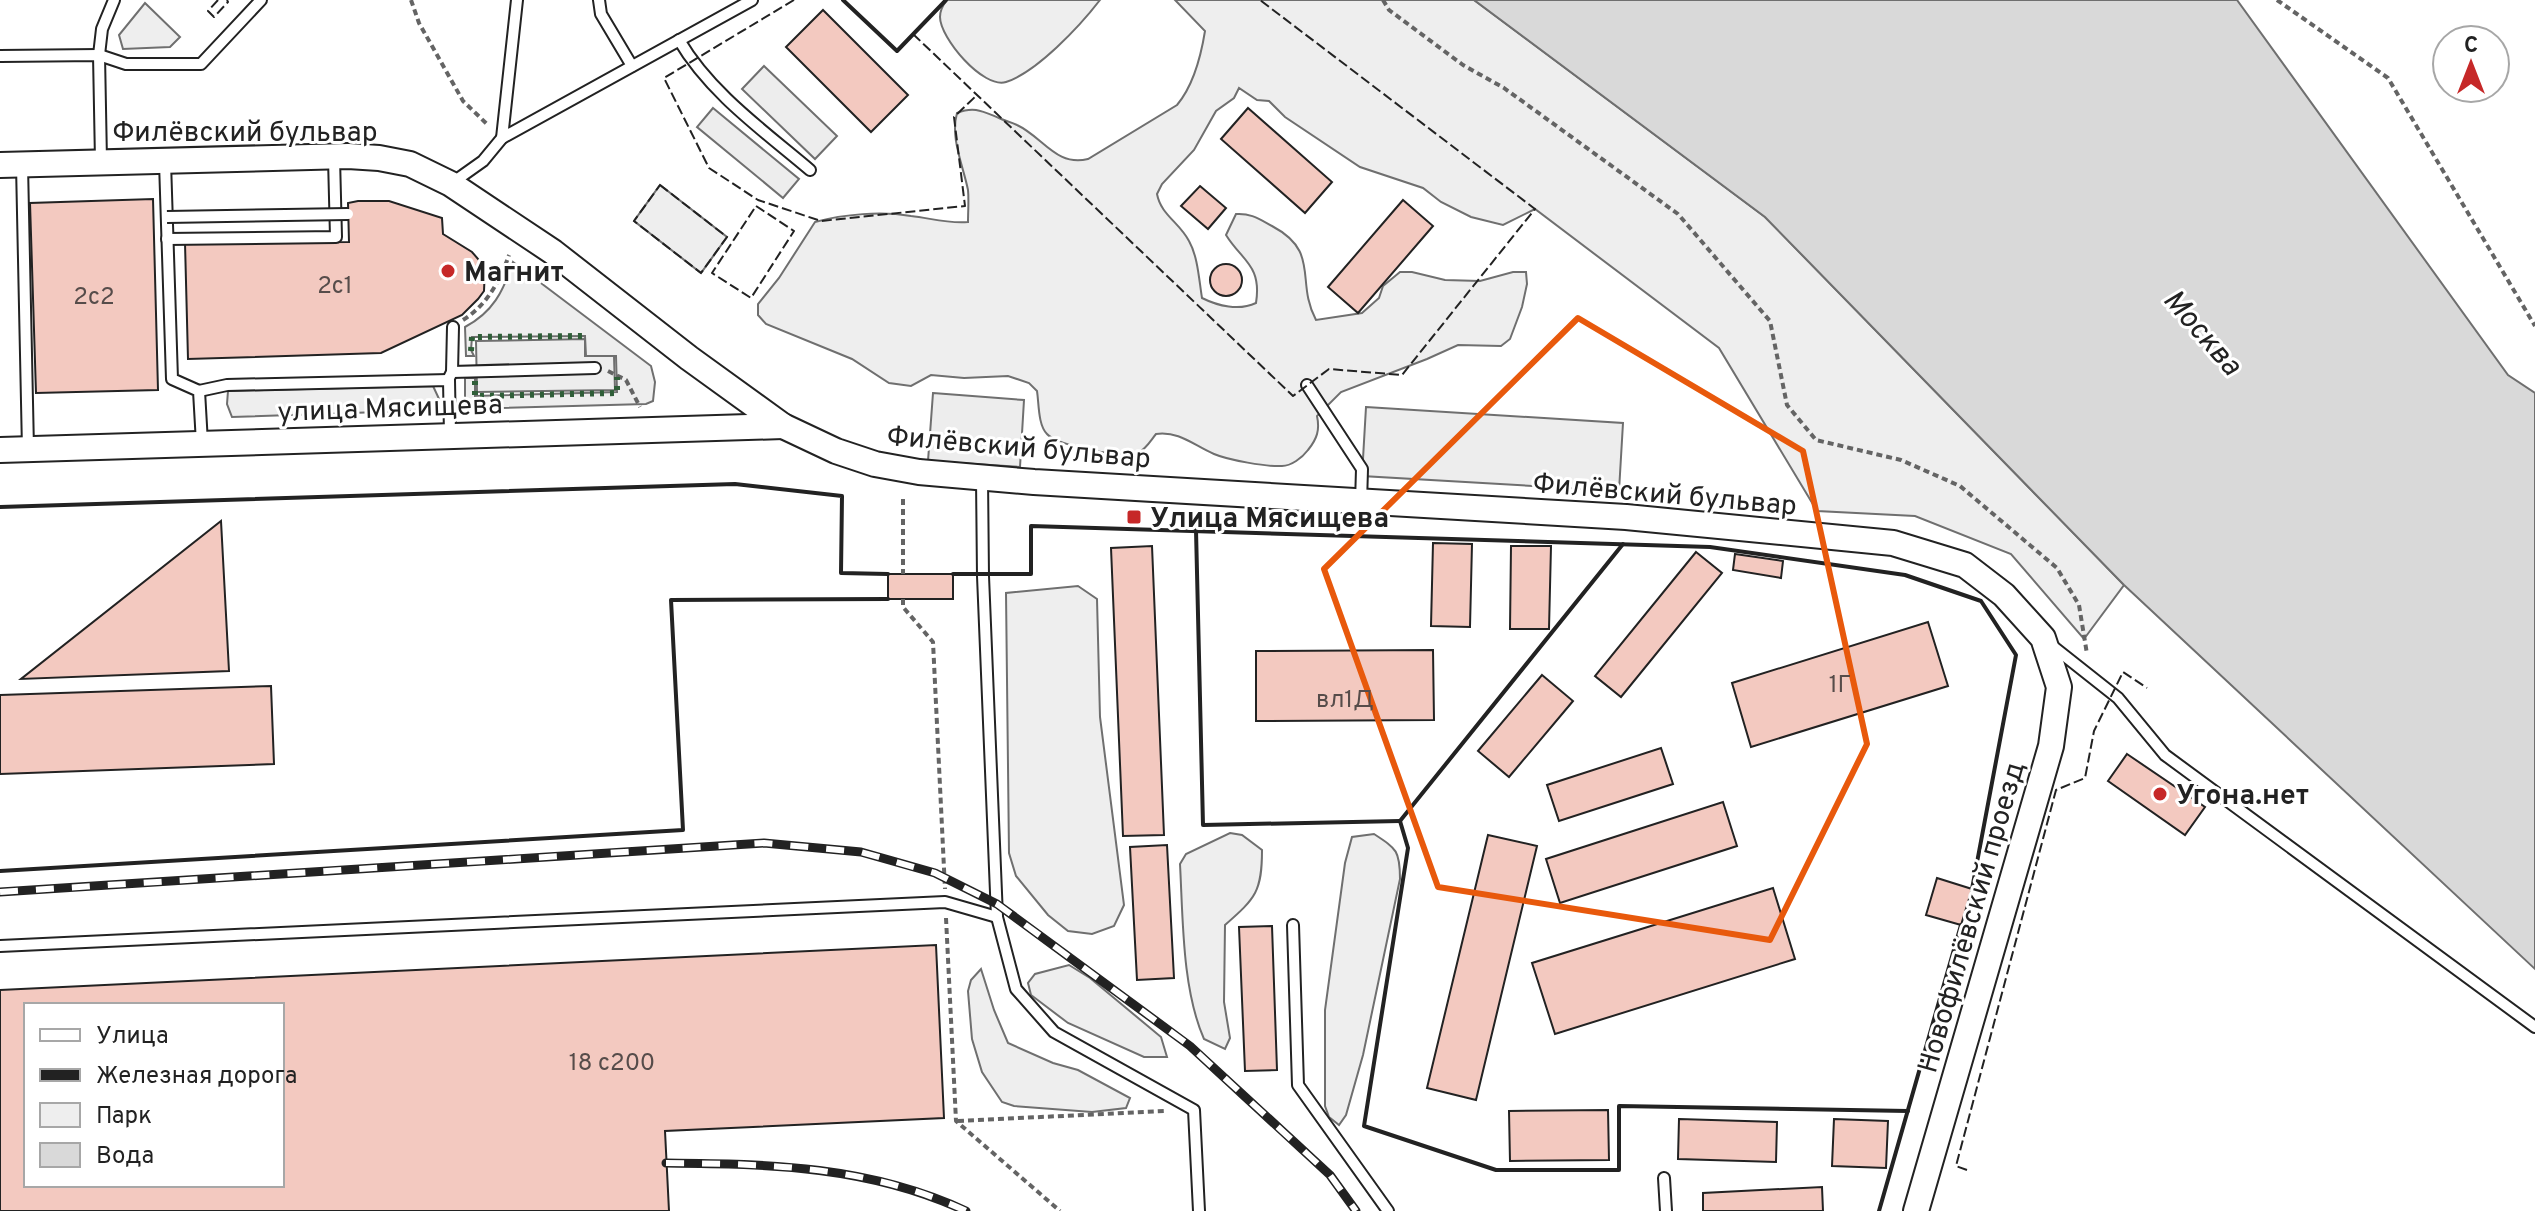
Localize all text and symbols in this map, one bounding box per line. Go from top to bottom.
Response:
north arrow [2431,24,2511,104]
text: С [2464,33,2478,60]
street label: Филёвский бульвар [113,116,377,152]
place label: Магнит [464,256,564,292]
marker: Магнит [439,262,457,280]
house number: 2c1 [317,272,353,302]
house number: 2c2 [73,283,115,313]
water label: Москва [2154,283,2249,385]
street label: улица Мясищева [277,388,503,432]
street label: Филёвский бульвар [885,420,1152,478]
street label: Филёвский бульвар [1531,467,1798,525]
place label: Улица Мясищева [1150,502,1389,538]
marker: Улица Мясищева [1125,508,1143,526]
house number: 1Г [1829,671,1851,701]
house number: вл1Д [1316,686,1374,716]
street label: Новофилёвский проезд [1911,758,2035,1078]
place label: Угона.нет [2176,779,2309,815]
marker: Угона.нет [2151,785,2169,803]
legend [24,1003,284,1187]
text: Улица [96,1022,169,1052]
house number: 18 с200 [569,1049,655,1079]
text: Железная дорога [96,1062,297,1092]
text: Парк [96,1102,152,1132]
text: Вода [96,1142,154,1172]

